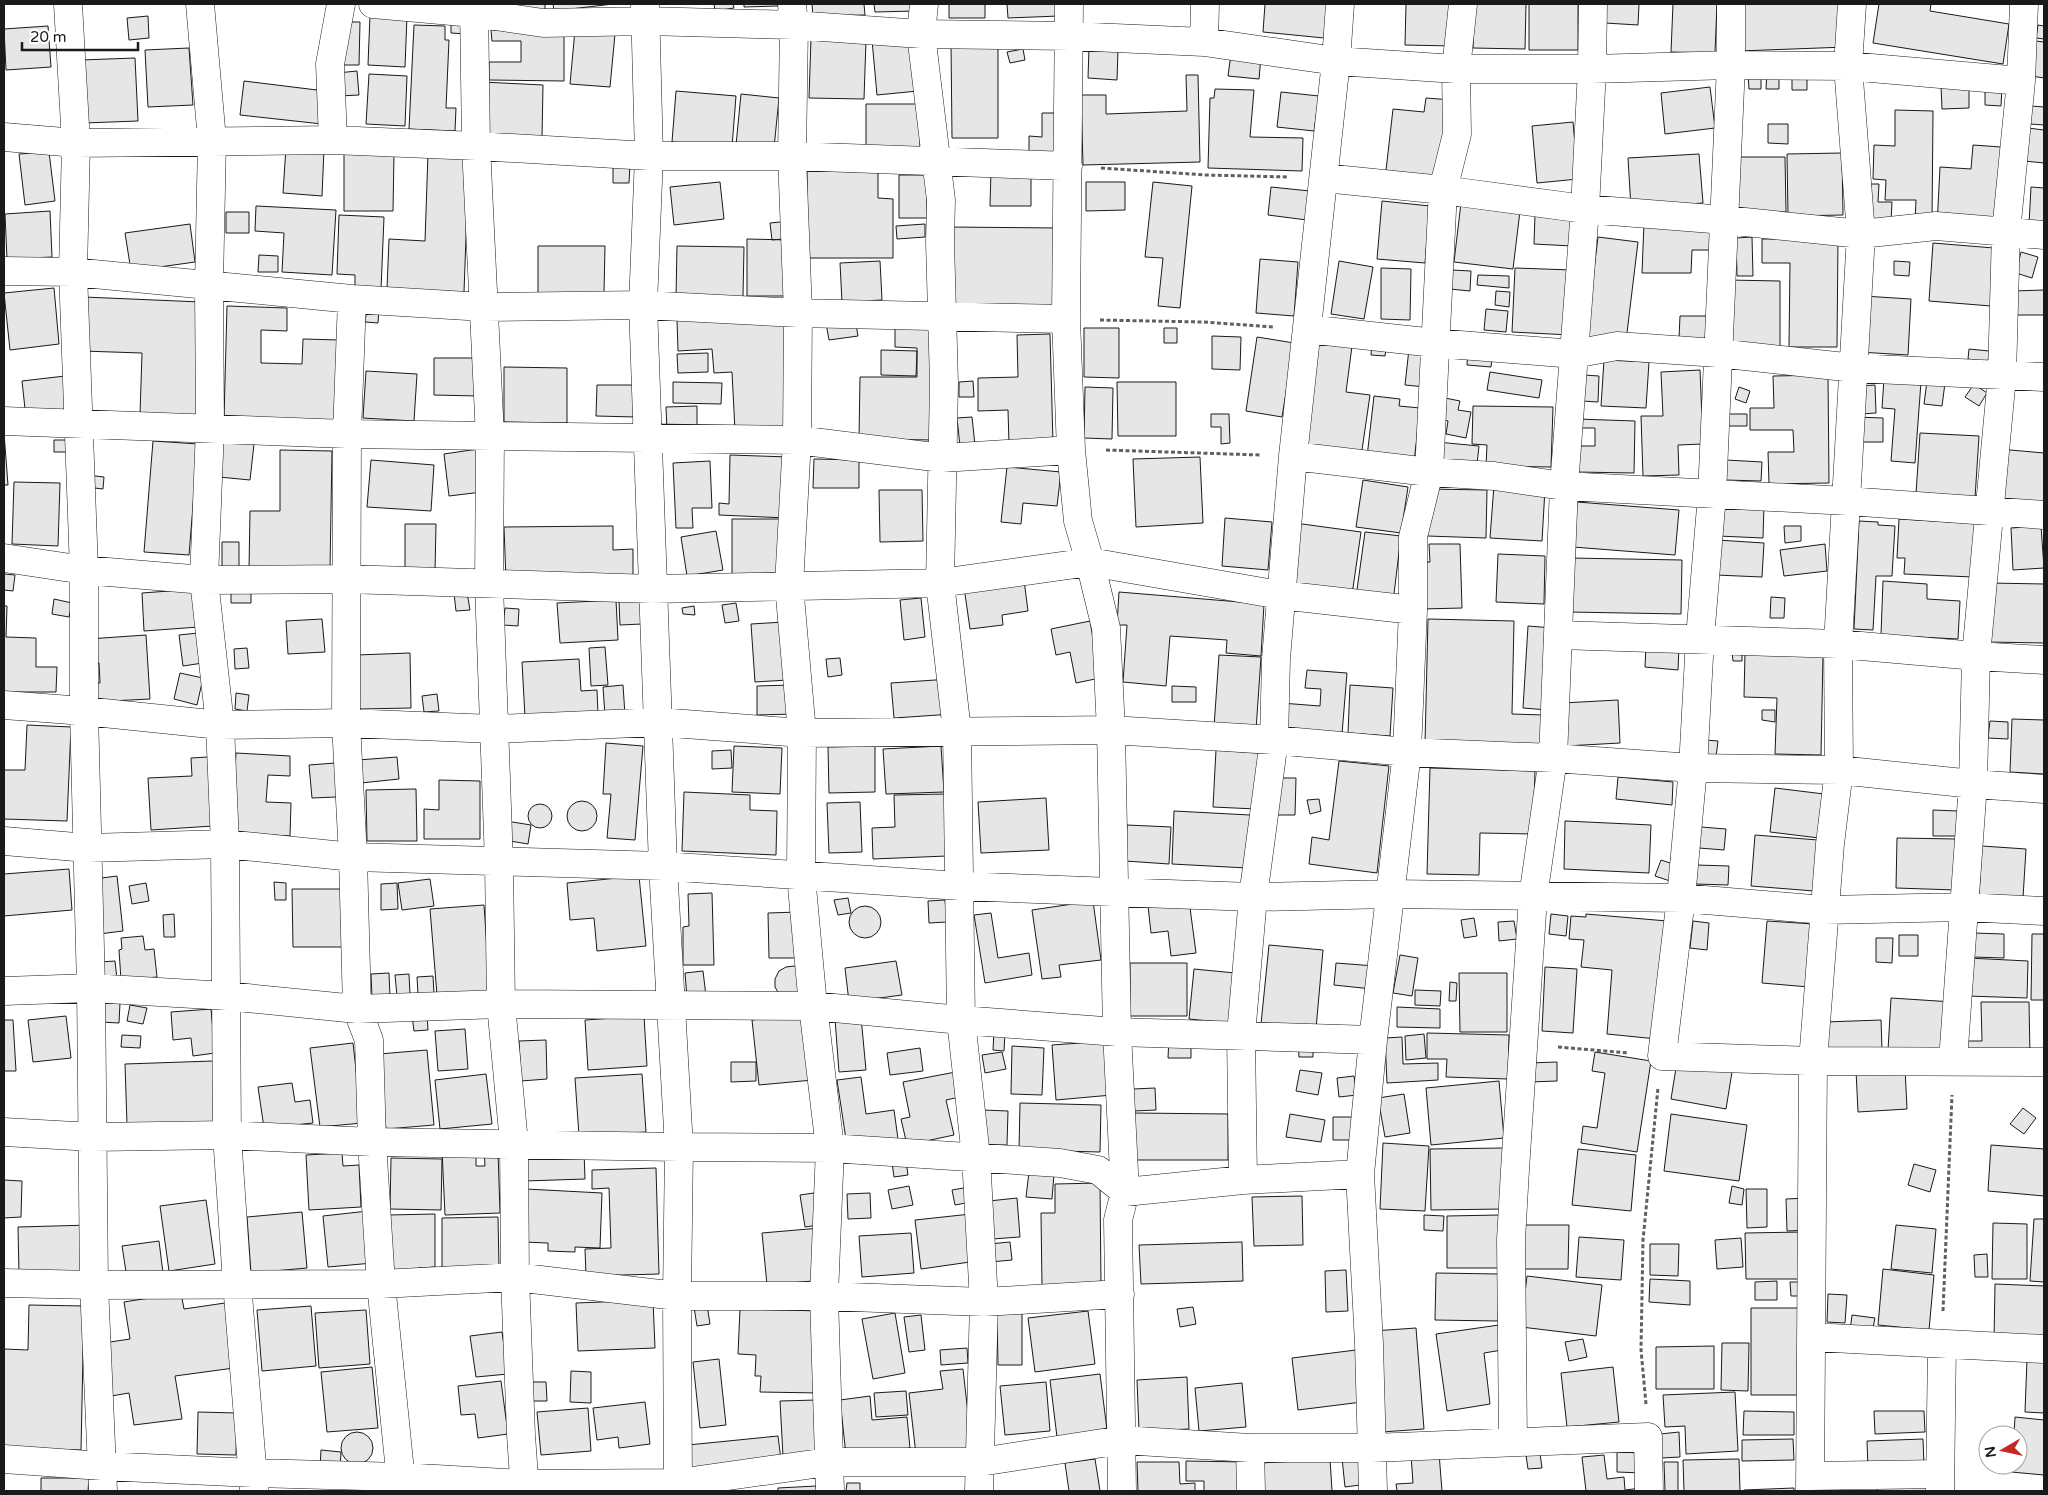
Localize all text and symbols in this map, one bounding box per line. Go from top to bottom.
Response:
scale bar [22,20,139,52]
text: 20 m [30,28,67,46]
north arrow [1978,1425,2028,1475]
text: N [1981,1445,2000,1459]

